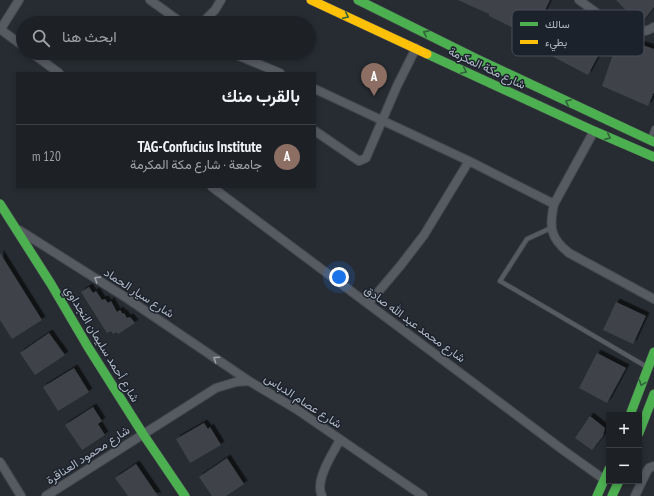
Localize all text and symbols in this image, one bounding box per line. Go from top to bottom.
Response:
legend [512,10,644,56]
one-way arrow [342,11,350,19]
search box [16,16,316,60]
text: سالك [545,17,570,31]
icon: search [30,27,52,49]
text: ابحث هنا [62,27,117,46]
one-way arrow [422,30,430,38]
text: بطيء [545,35,567,52]
street label: شارع مكة المكرمة [445,43,528,94]
pin: A [361,63,387,96]
one-way arrow [460,66,468,74]
text: بالقرب منك [222,85,300,107]
one-way arrow [564,99,572,107]
one-way arrow [603,132,611,140]
text: TAG-Confucius Institute [137,137,262,156]
text: 120 m [32,148,61,165]
text: A [284,148,290,165]
text: جامعة · شارع مكة المكرمة [130,156,262,173]
street label: شارع سيار الحماد [100,264,177,322]
your location [329,267,349,287]
one-way arrow [94,276,101,284]
street label: شارع محمد عبد الله صادق [361,282,469,367]
street label: شارع أحمد سليمان النجداوي [59,283,143,406]
one-way arrow [214,357,221,364]
street label: شارع عصام الدباس [261,370,345,433]
one-way arrow [639,380,647,387]
map controls [606,412,642,484]
button: + [606,412,642,448]
street label: شارع محمود العناقرة [43,422,134,489]
button: − [606,448,642,484]

